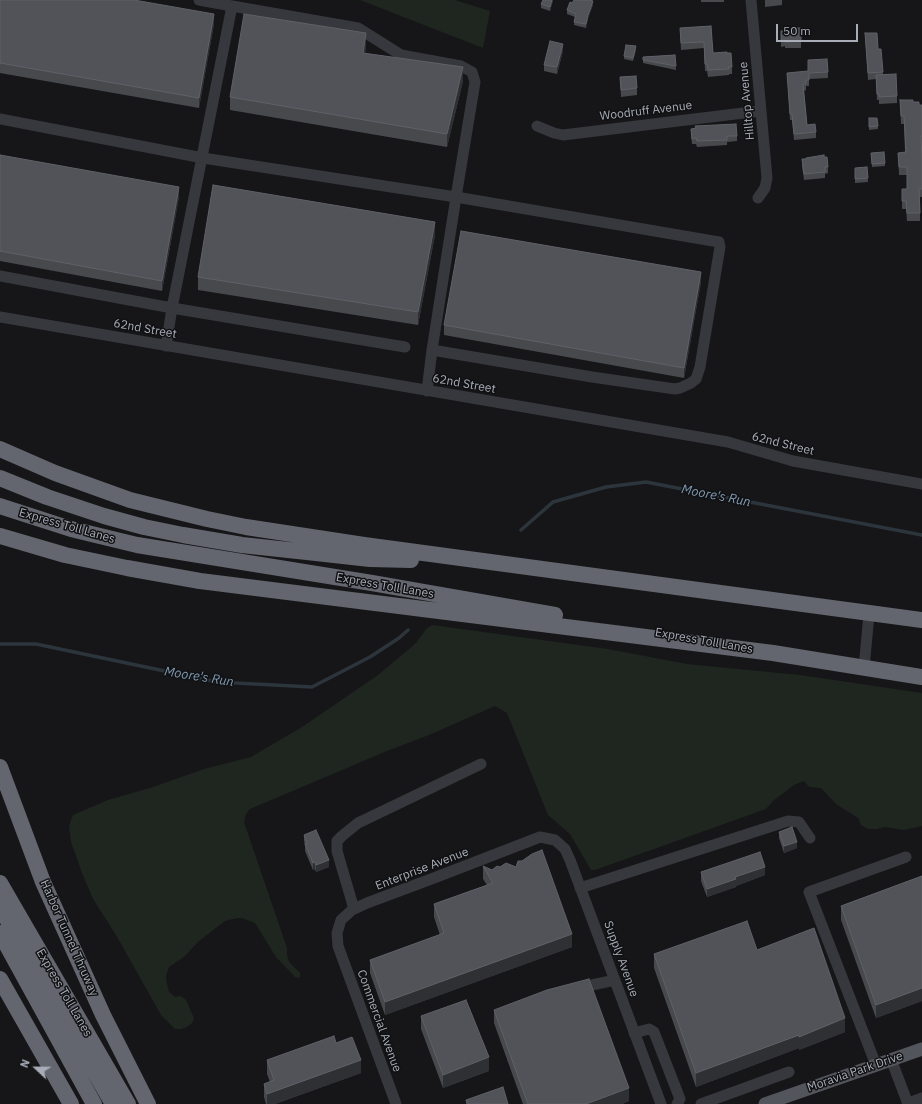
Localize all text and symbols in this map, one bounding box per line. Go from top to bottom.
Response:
scale bar [778,16,860,42]
text: 50 m [783,23,811,38]
street label: Hilltop Avenue [736,61,758,141]
street label: Woodruff Avenue [599,98,693,124]
street label: 62nd Street [112,316,178,342]
street label: 62nd Street [431,371,497,397]
street label: 62nd Street [750,429,816,459]
water label: Moore's Run [680,482,752,510]
street label: Express Toll Lanes [17,505,117,547]
street label: Express Toll Lanes [335,570,435,602]
street label: Express Toll Lanes [654,625,754,657]
water label: Moore's Run [163,664,235,690]
street label: Enterprise Avenue [373,845,471,893]
street label: Harbor Tunnel Thruway [37,878,101,998]
street label: Supply Avenue [601,919,641,999]
street label: Express Toll Lanes [33,946,95,1040]
street label: Commercial Avenue [354,968,404,1074]
north arrow [16,1048,56,1088]
street label: Moravia Park Drive [805,1049,905,1095]
text: N [17,1057,33,1070]

